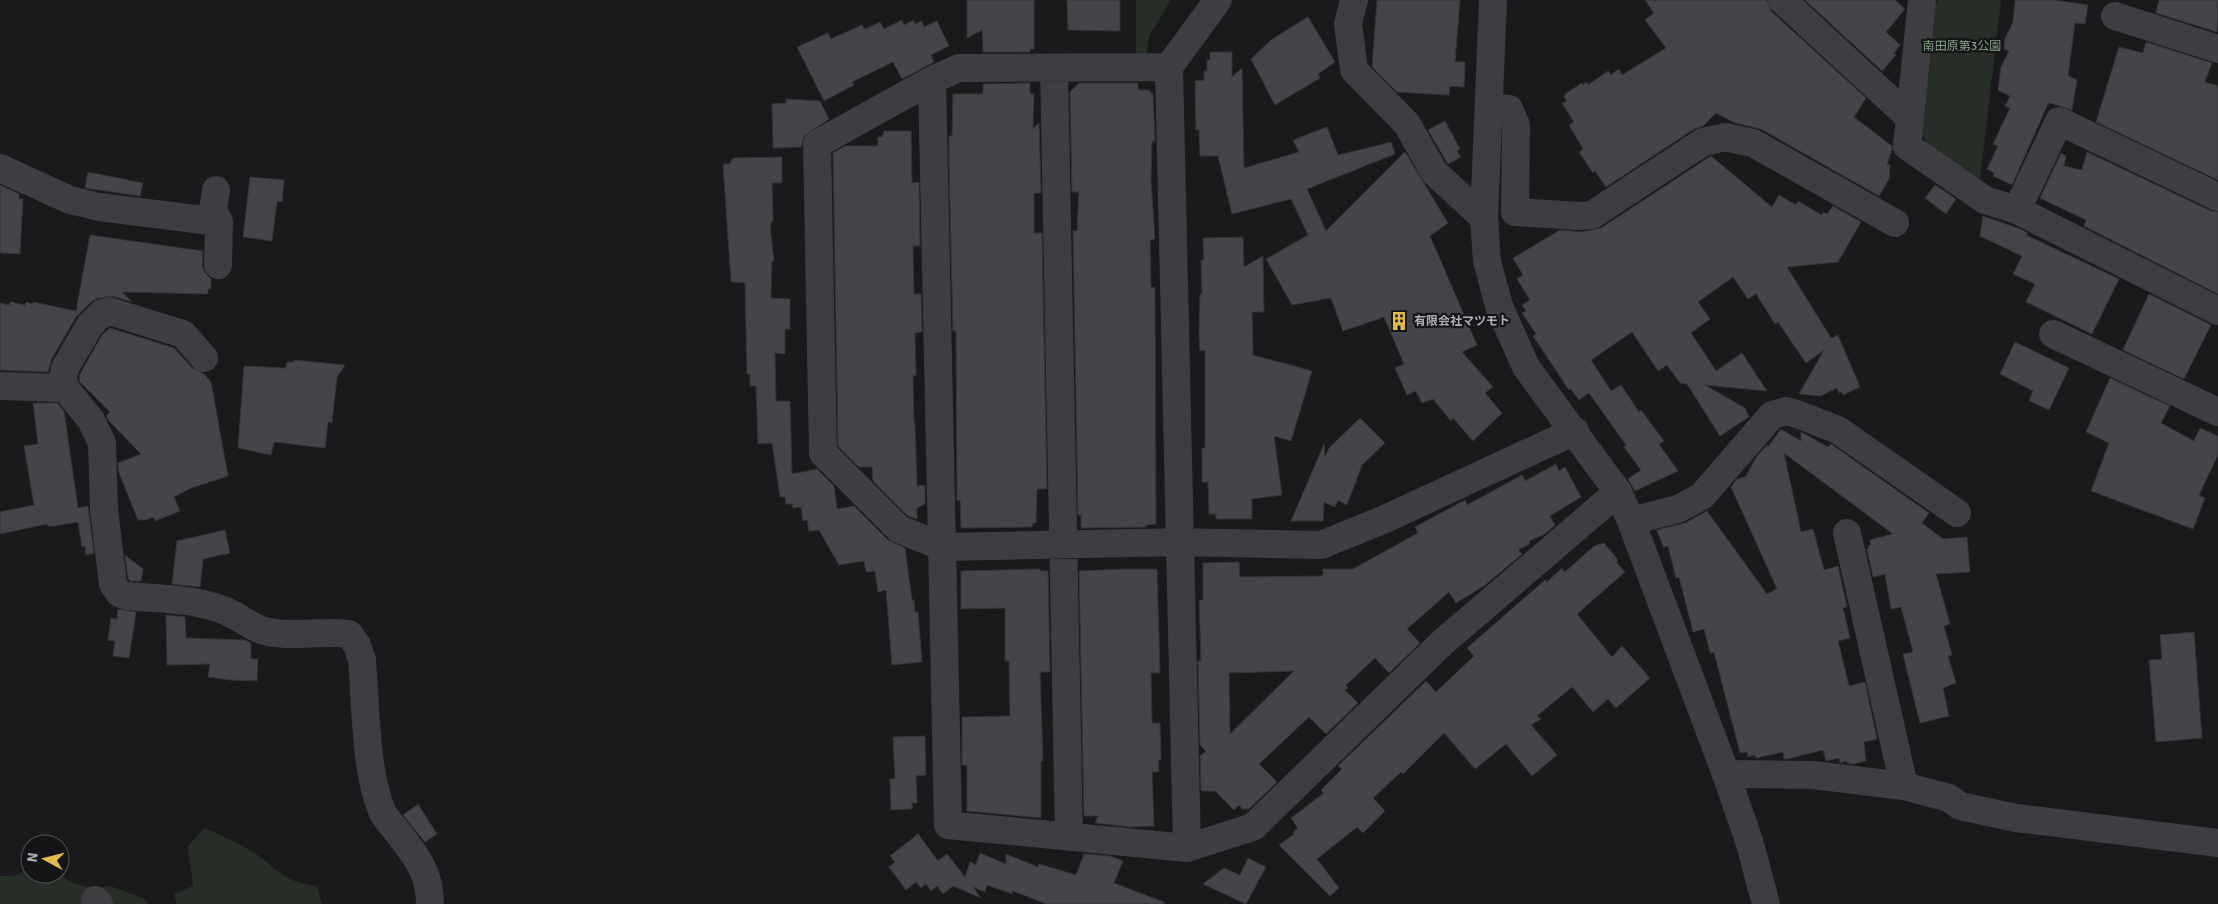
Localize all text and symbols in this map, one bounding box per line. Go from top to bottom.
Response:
park label: 南田原第3公園 [1923,39,2001,54]
building icon: 有限会社マツモト [1388,310,1410,332]
place label: 有限会社マツモト [1414,314,1510,329]
north arrow [20,834,70,884]
text: N [24,852,42,863]

